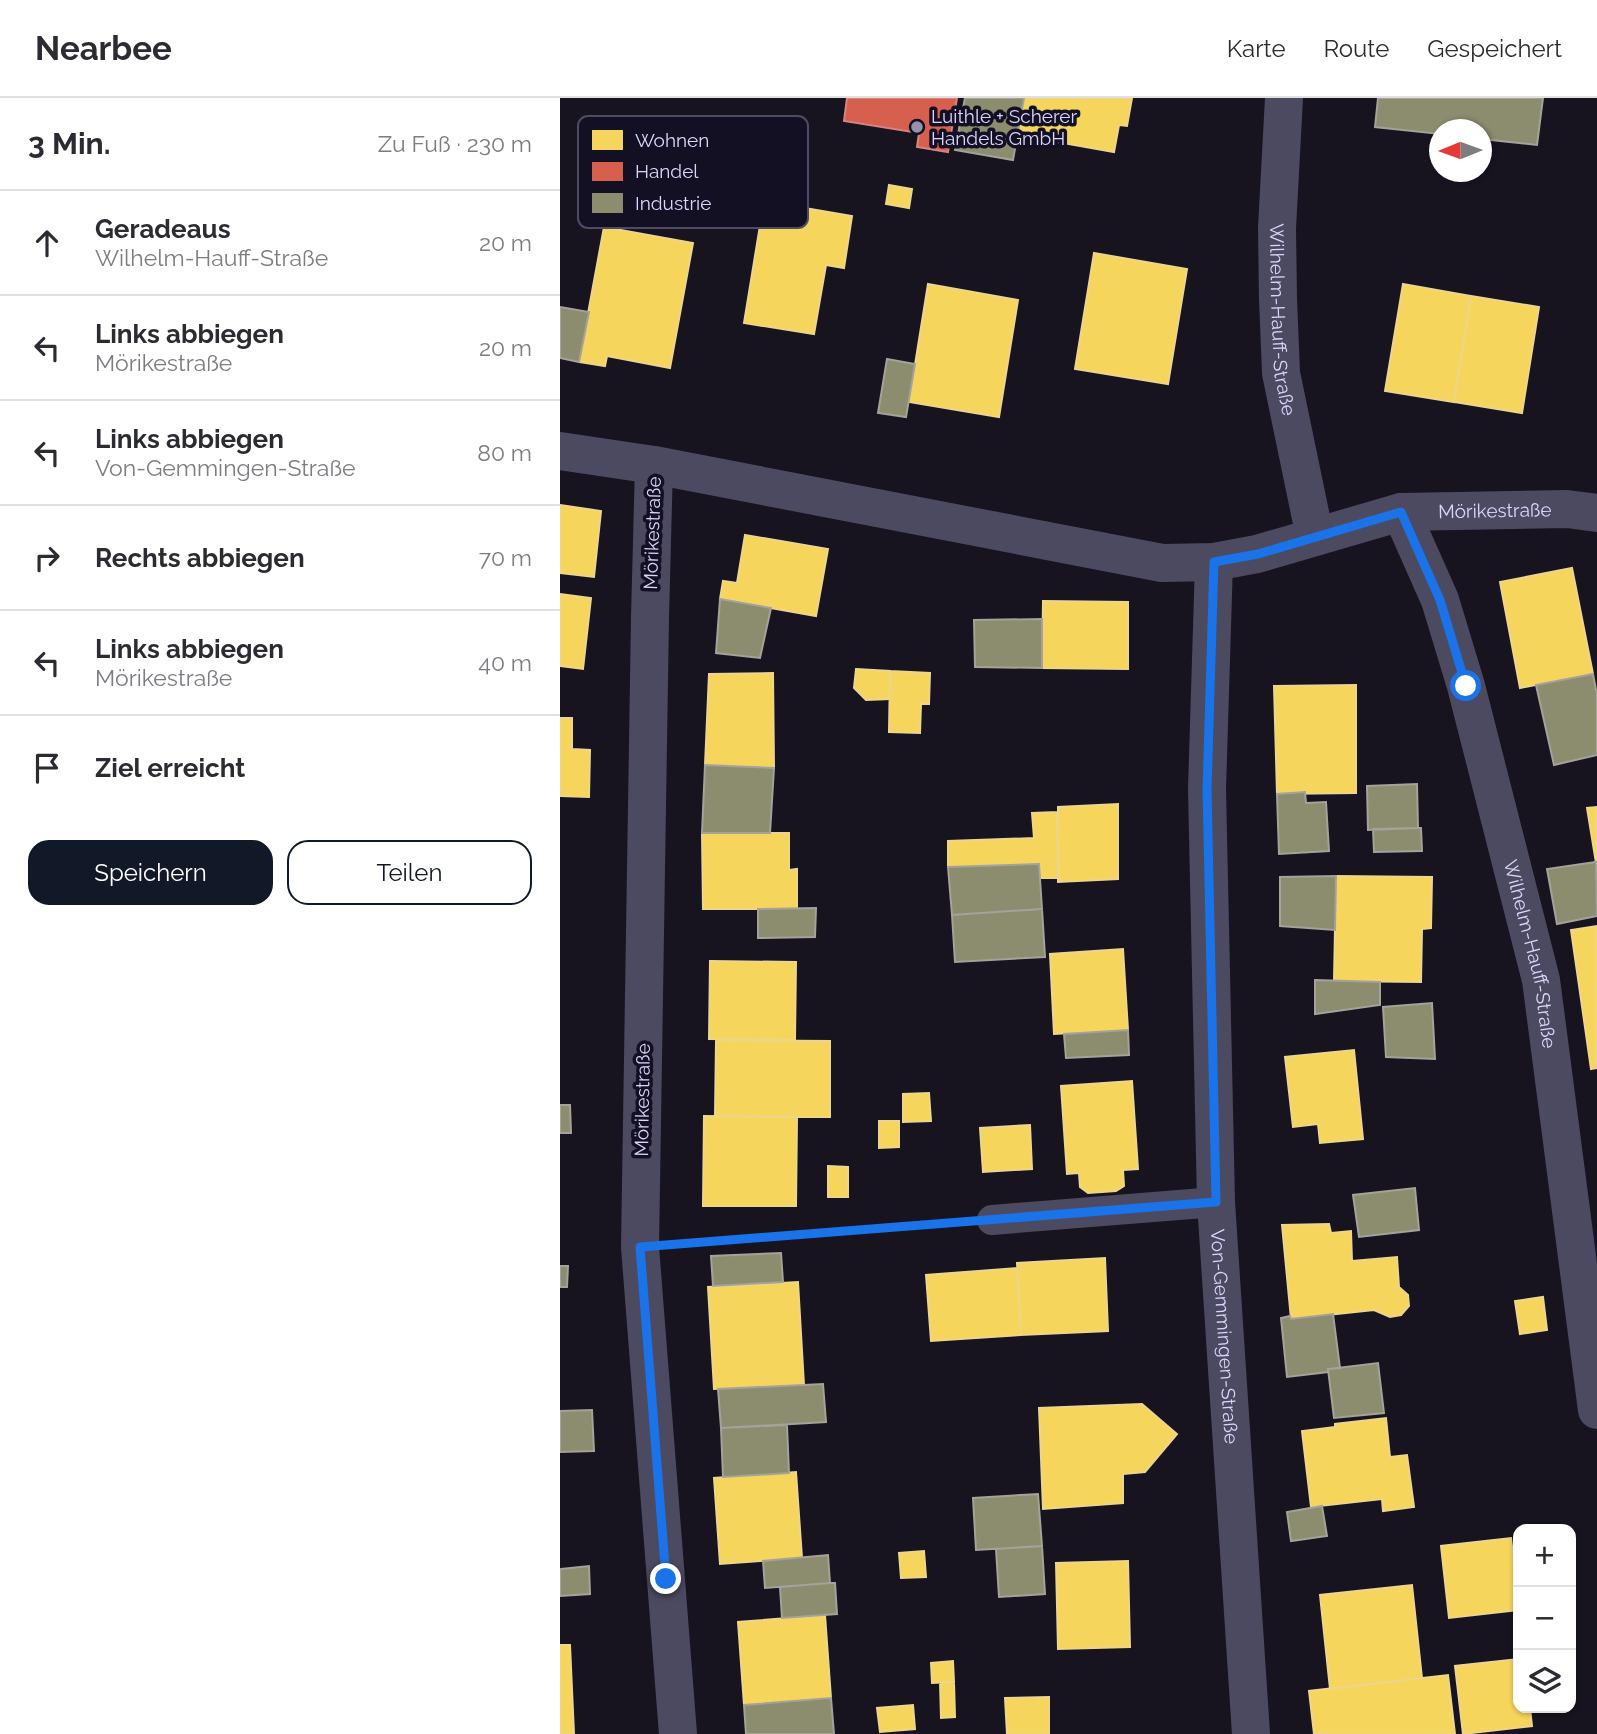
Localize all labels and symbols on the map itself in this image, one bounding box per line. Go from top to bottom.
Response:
place label: Luithle + Scherer Handels GmbH [931,105,1078,149]
legend [578,116,808,228]
marker: Luithle + Scherer Handels GmbH [909,119,925,135]
north arrow [1429,119,1492,182]
text: Wohnen [635,129,709,151]
text: Handel [635,160,699,182]
text: Industrie [635,192,711,214]
street label: Wilhelm-Hauff-Straße [1266,223,1301,417]
street label: Mörikestraße [639,476,665,590]
street label: Mörikestraße [1438,498,1552,522]
route start [1450,670,1481,701]
street label: Wilhelm-Hauff-Straße [1500,857,1561,1050]
street label: Mörikestraße [630,1043,654,1157]
street label: Von-Gemmingen-Straße [1207,1228,1243,1445]
route end [650,1563,681,1594]

